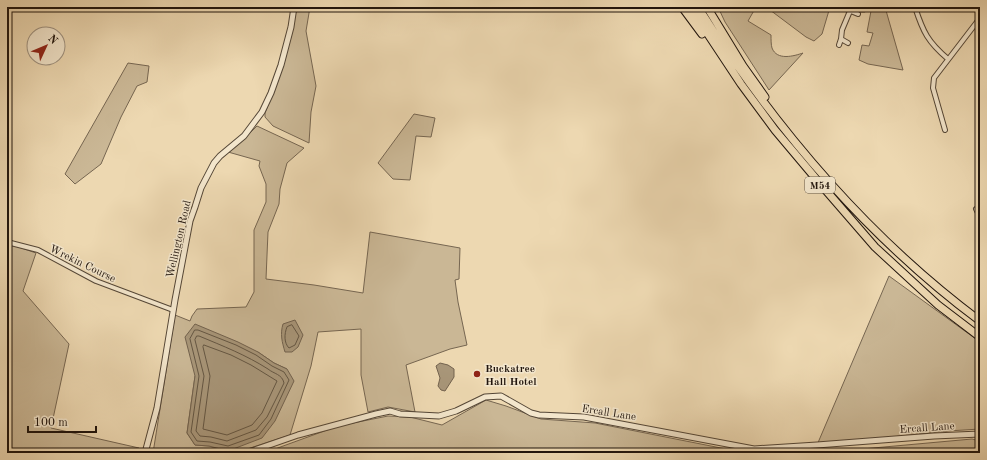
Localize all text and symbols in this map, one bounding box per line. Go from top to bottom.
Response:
north arrow [26,26,66,66]
text: N [45,33,59,47]
road number: M54 [805,177,835,193]
street label: Wellington Road [165,199,194,279]
street label: Wrekin Course [48,244,117,285]
place label: Buckatree Hall Hotel [485,364,537,388]
marker: Buckatree Hall Hotel [472,369,482,379]
street label: Ercall Lane [581,404,637,423]
scale bar [28,408,96,434]
text: 100 m [34,417,68,429]
street label: Ercall Lane [899,421,955,436]

